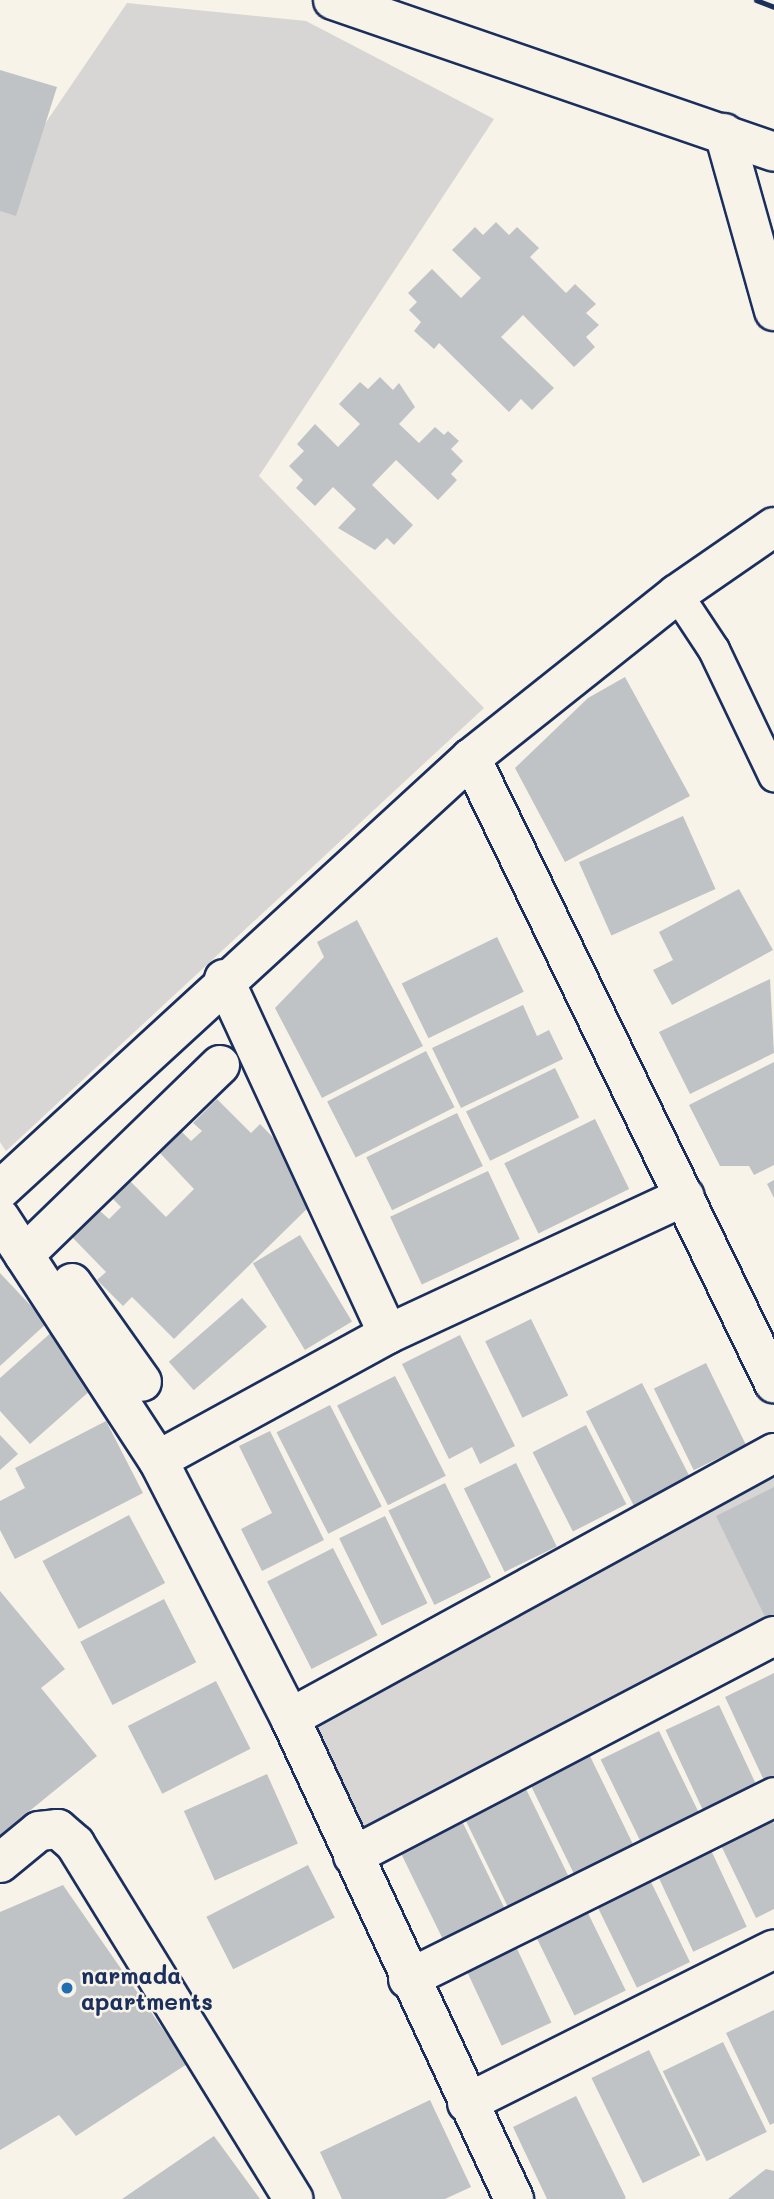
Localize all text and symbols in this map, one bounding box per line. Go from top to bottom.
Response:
place label: narmada apartments [81,1961,213,2015]
marker: narmada apartments [59,1980,75,1996]

